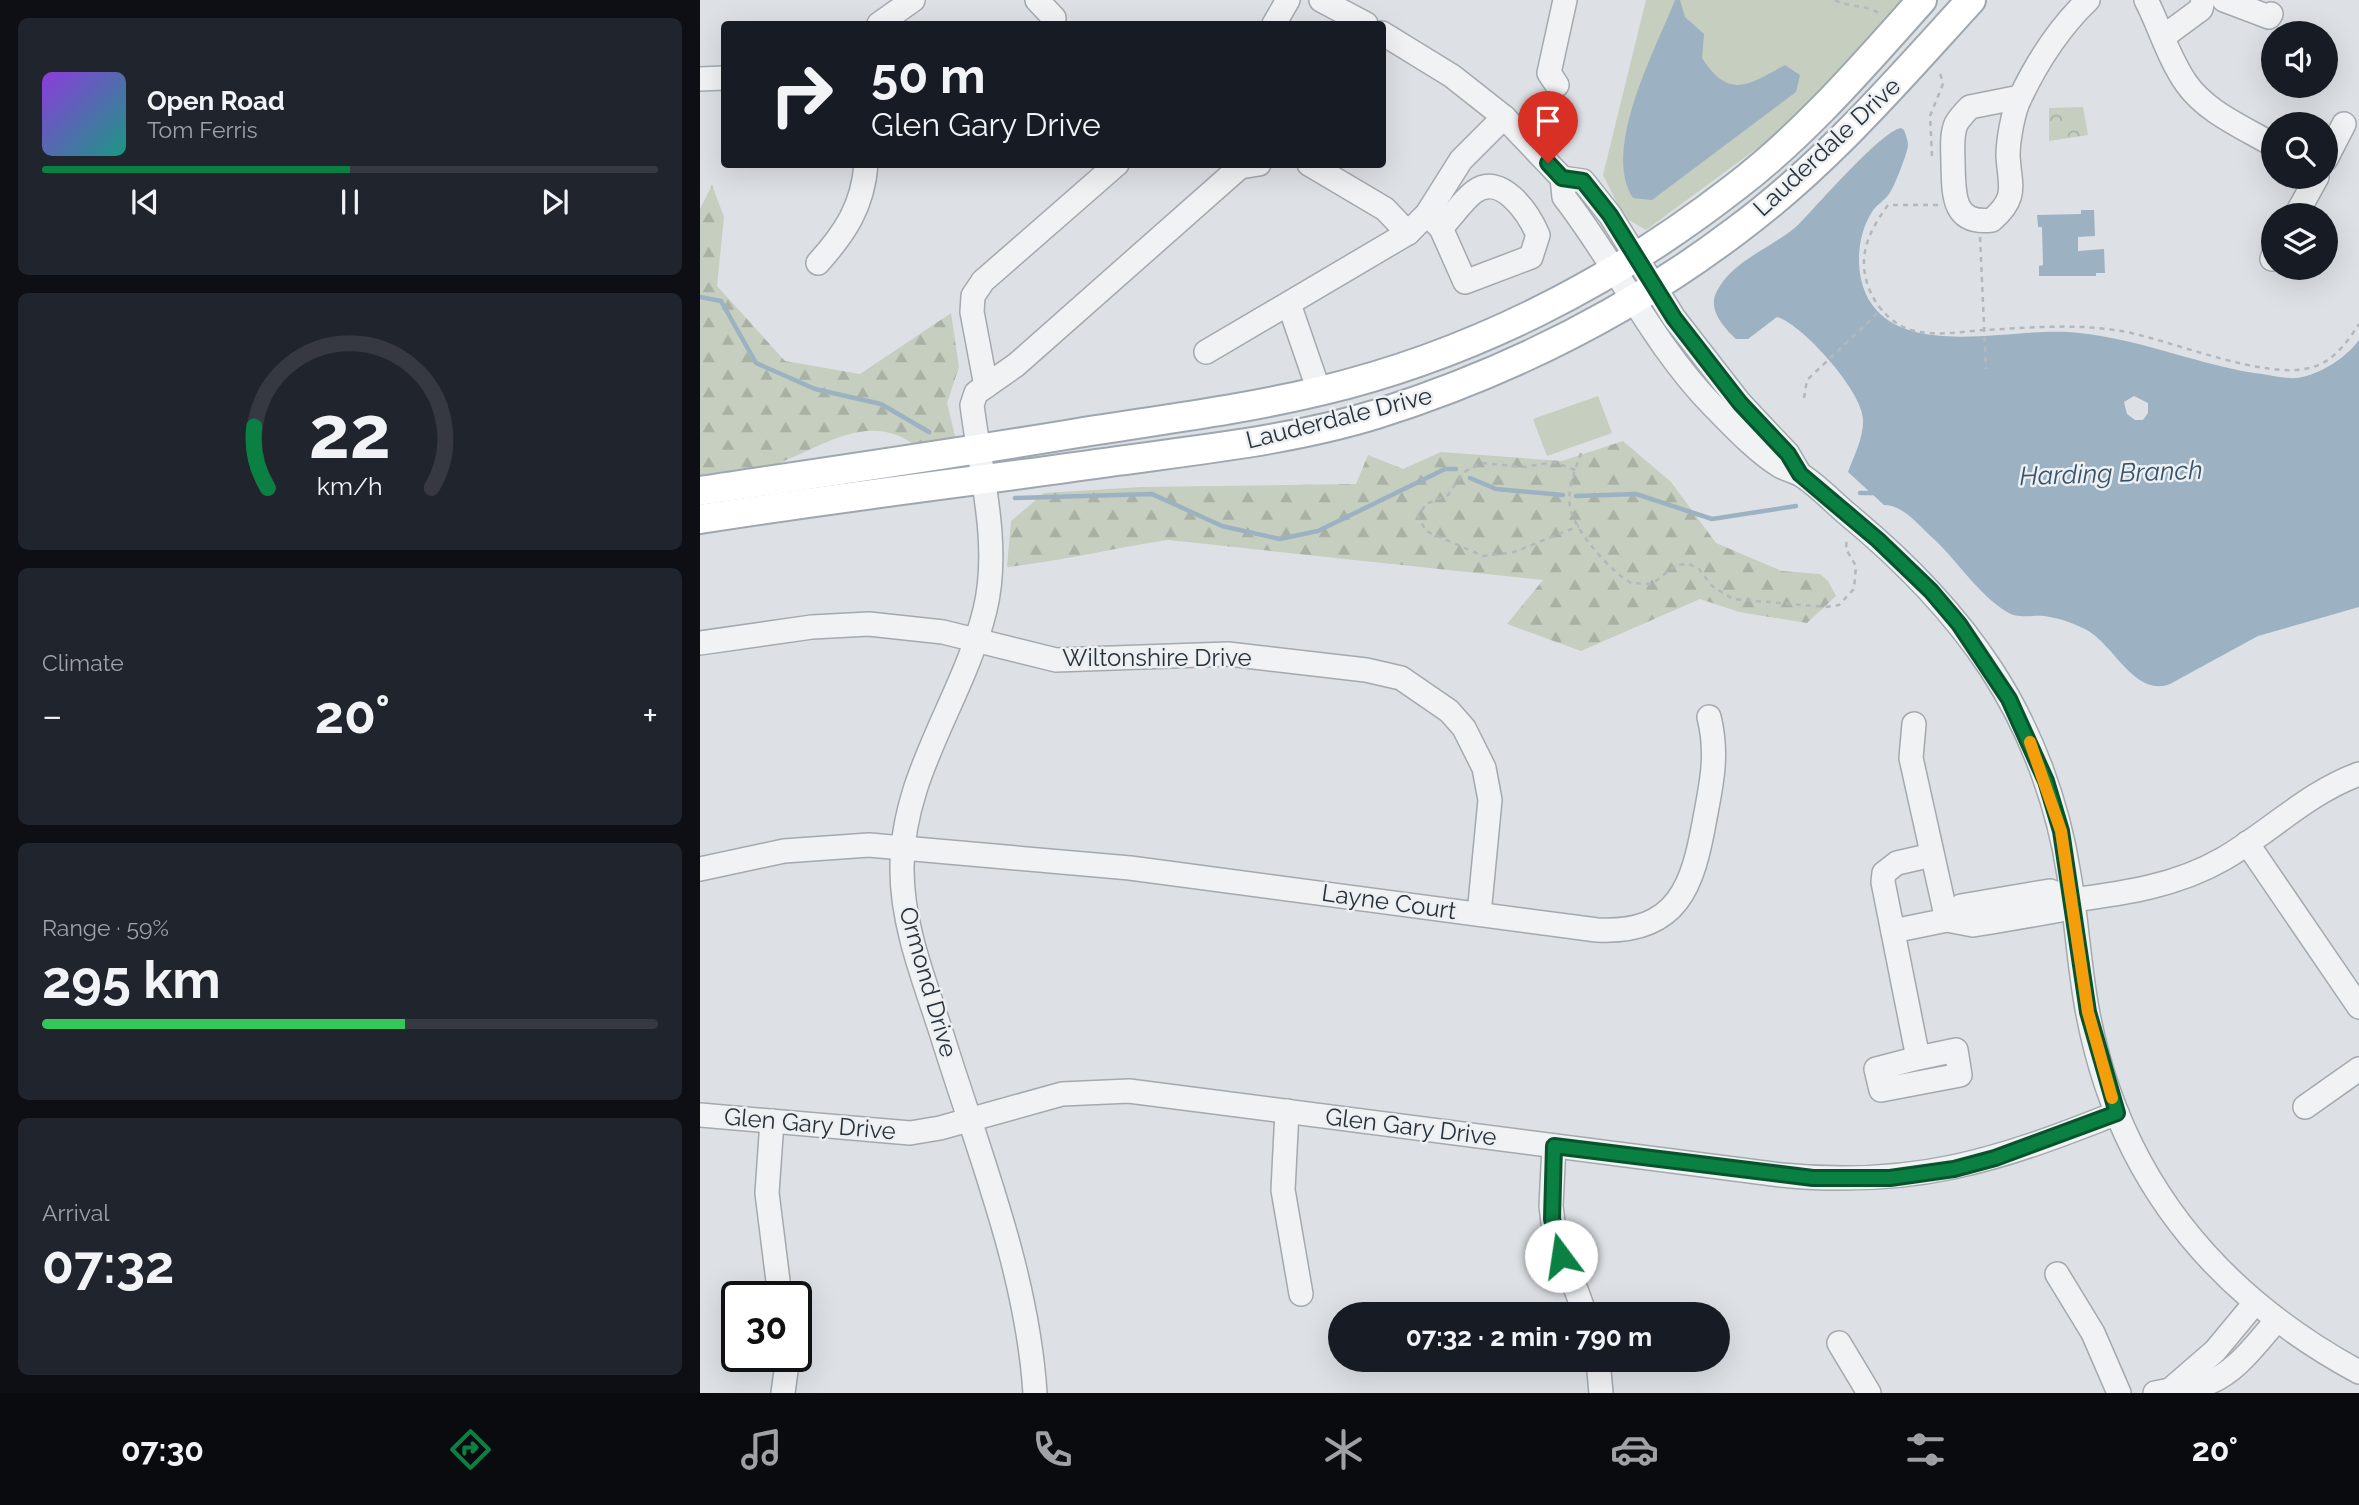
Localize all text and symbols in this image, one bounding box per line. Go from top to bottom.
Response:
map controls [2261,21,2338,280]
button: sound [2261,21,2338,98]
text: 50 m [871,47,986,104]
icon: right [756,49,847,140]
street label: Lauderdale Drive [1747,71,1906,222]
text: Open Road [147,86,285,116]
pin [1518,91,1578,163]
icon: arrive [1529,102,1567,140]
text: Glen Gary Drive [871,106,1101,143]
button: search [2261,112,2338,189]
text: Tom Ferris [147,116,258,143]
icon: previous [126,183,164,221]
icon: pause [331,183,369,221]
icon: next [536,183,574,221]
button: layers [2261,203,2338,280]
street label: Lauderdale Drive [1243,380,1435,455]
text: 22 [309,390,391,475]
water label: Harding Branch [2019,455,2203,491]
text: km/h [317,470,383,500]
street label: Wiltonshire Drive [1062,643,1252,672]
text: Climate [42,649,124,676]
text: 20° [315,684,390,745]
text: − [42,693,62,738]
text: + [642,693,658,738]
street label: Layne Court [1320,878,1458,925]
street label: Ormond Drive [893,903,964,1060]
text: Range · 59% [42,914,169,941]
text: 295 km [42,949,221,1010]
street label: Glen Gary Drive [723,1102,897,1145]
street label: Glen Gary Drive [1324,1102,1498,1151]
text: Arrival [42,1199,109,1226]
position arrow [1524,1219,1598,1293]
text: 07:32 [42,1234,174,1295]
speed limit sign: 30 [721,1281,812,1372]
text: 07:32 · 2 min · 790 m [1406,1322,1652,1352]
icon: directions [446,1425,495,1474]
icon: music [737,1425,786,1474]
icon: phone [1028,1425,1077,1474]
icon: climate [1319,1425,1368,1474]
icon: car [1610,1425,1659,1474]
icon: filters [1901,1425,1950,1474]
text: 07:30 [121,1431,204,1468]
text: 20° [2192,1431,2238,1468]

